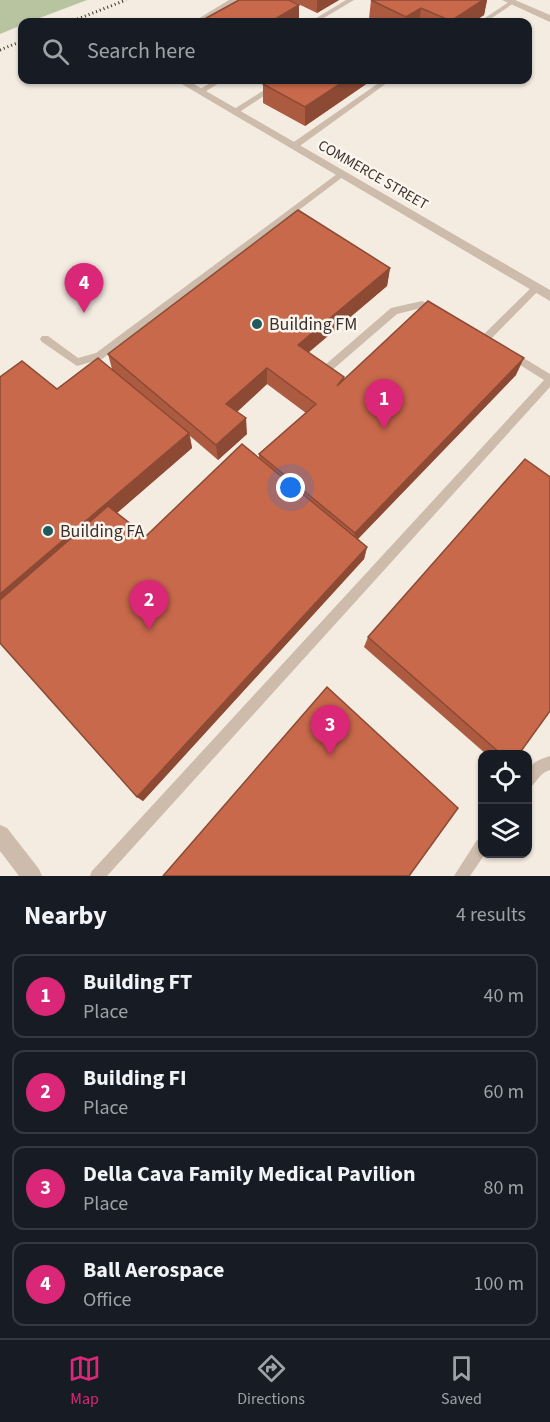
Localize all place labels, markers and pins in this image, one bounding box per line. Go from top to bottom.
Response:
pin: 4 [64,264,104,313]
place label: Building FM [269,312,357,337]
marker: Building FM [250,317,264,331]
pin: 1 [364,380,404,429]
place label: Building FA [60,519,145,544]
marker: Building FA [41,524,55,538]
pin: 2 [130,580,168,630]
pin: 3 [310,706,350,755]

